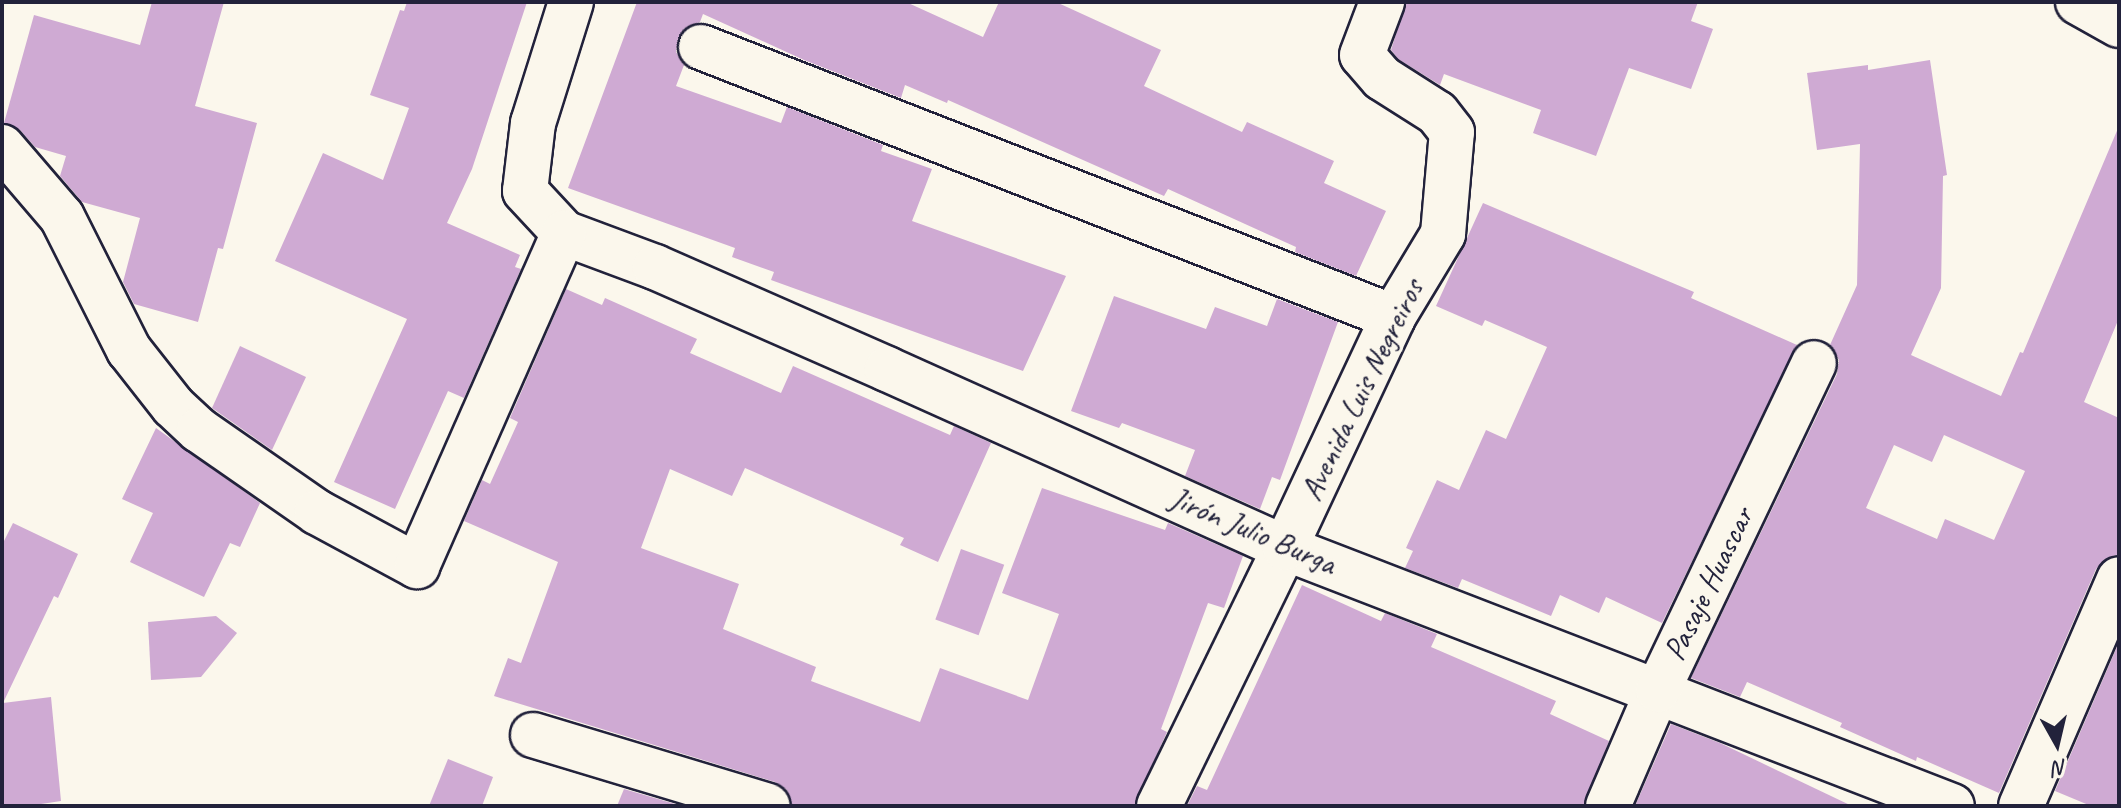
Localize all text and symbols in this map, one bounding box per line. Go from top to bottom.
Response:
street label: Avenida Luis Negreiros [1292,273,1432,507]
street label: Jirón Julio Burga [1164,479,1342,583]
street label: Pasaje Huascar [1655,501,1763,667]
north arrow [2017,704,2097,784]
text: N [2052,753,2069,783]

